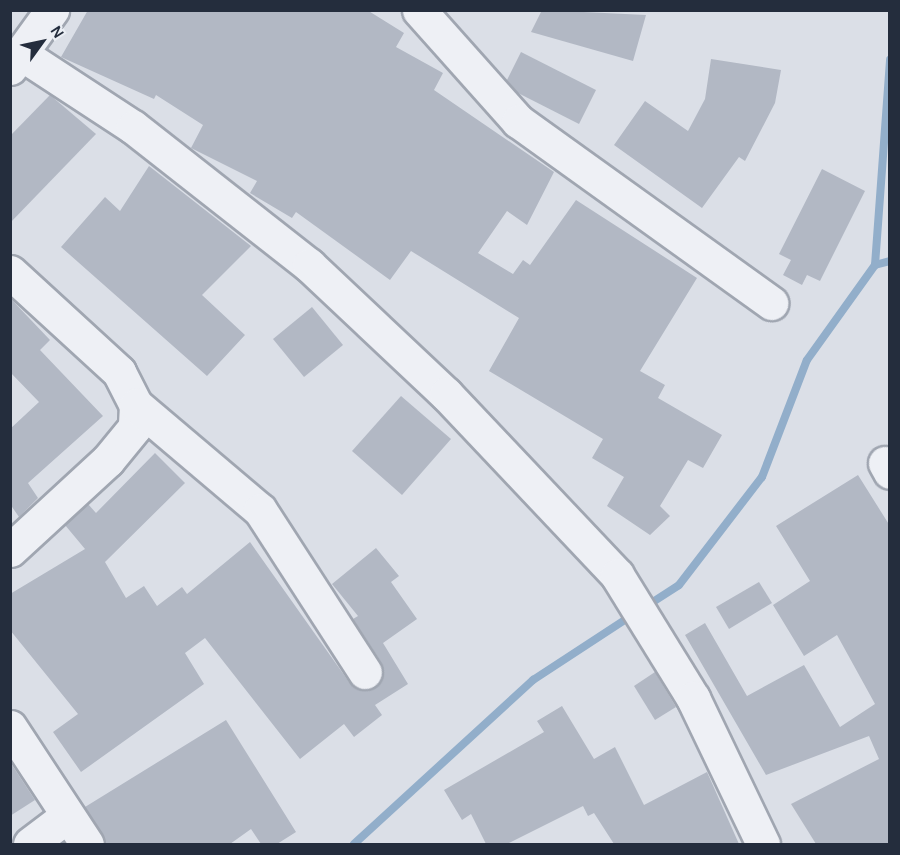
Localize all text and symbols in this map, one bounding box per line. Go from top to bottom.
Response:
north arrow [12,12,72,72]
text: N [46,22,69,42]

